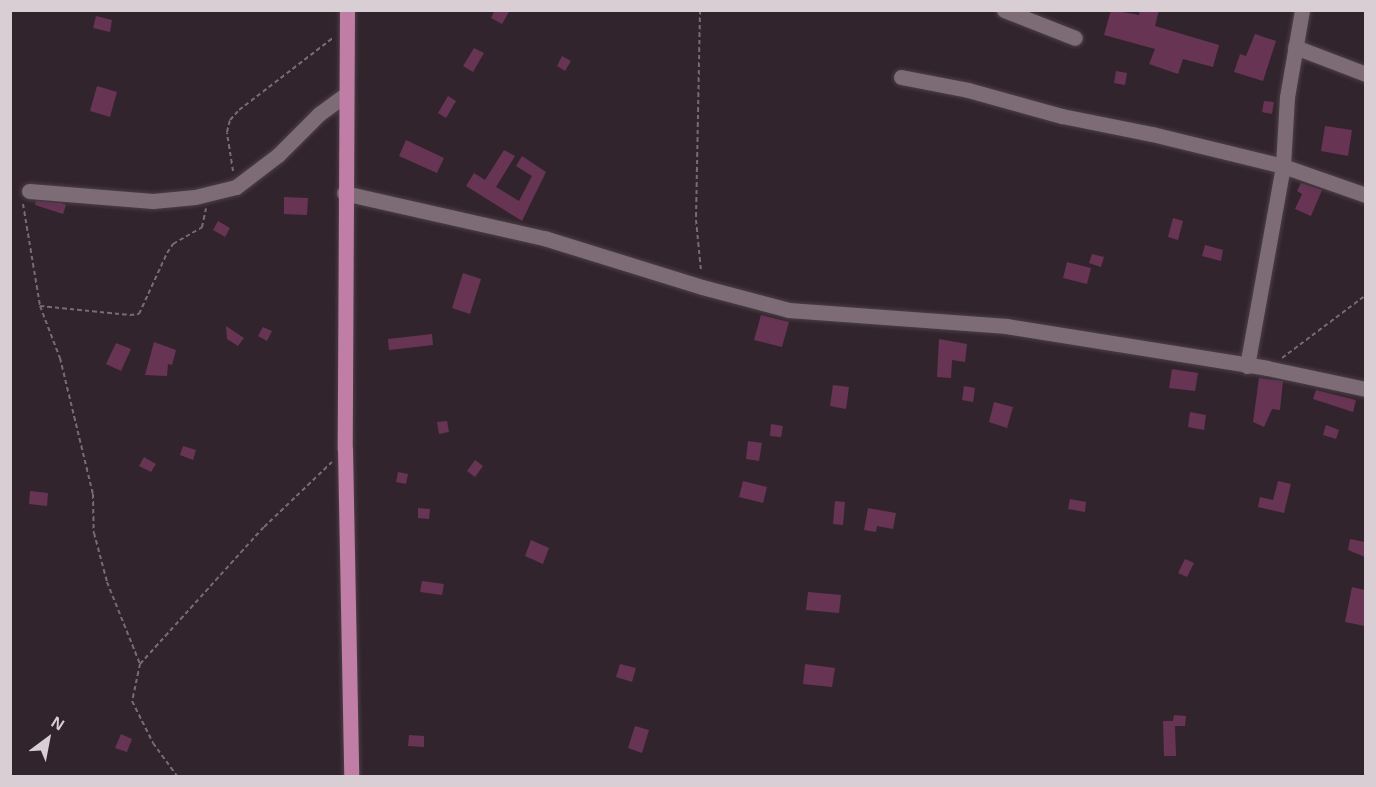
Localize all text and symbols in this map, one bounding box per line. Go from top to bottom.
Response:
north arrow [18,709,78,769]
text: N [48,713,67,734]

